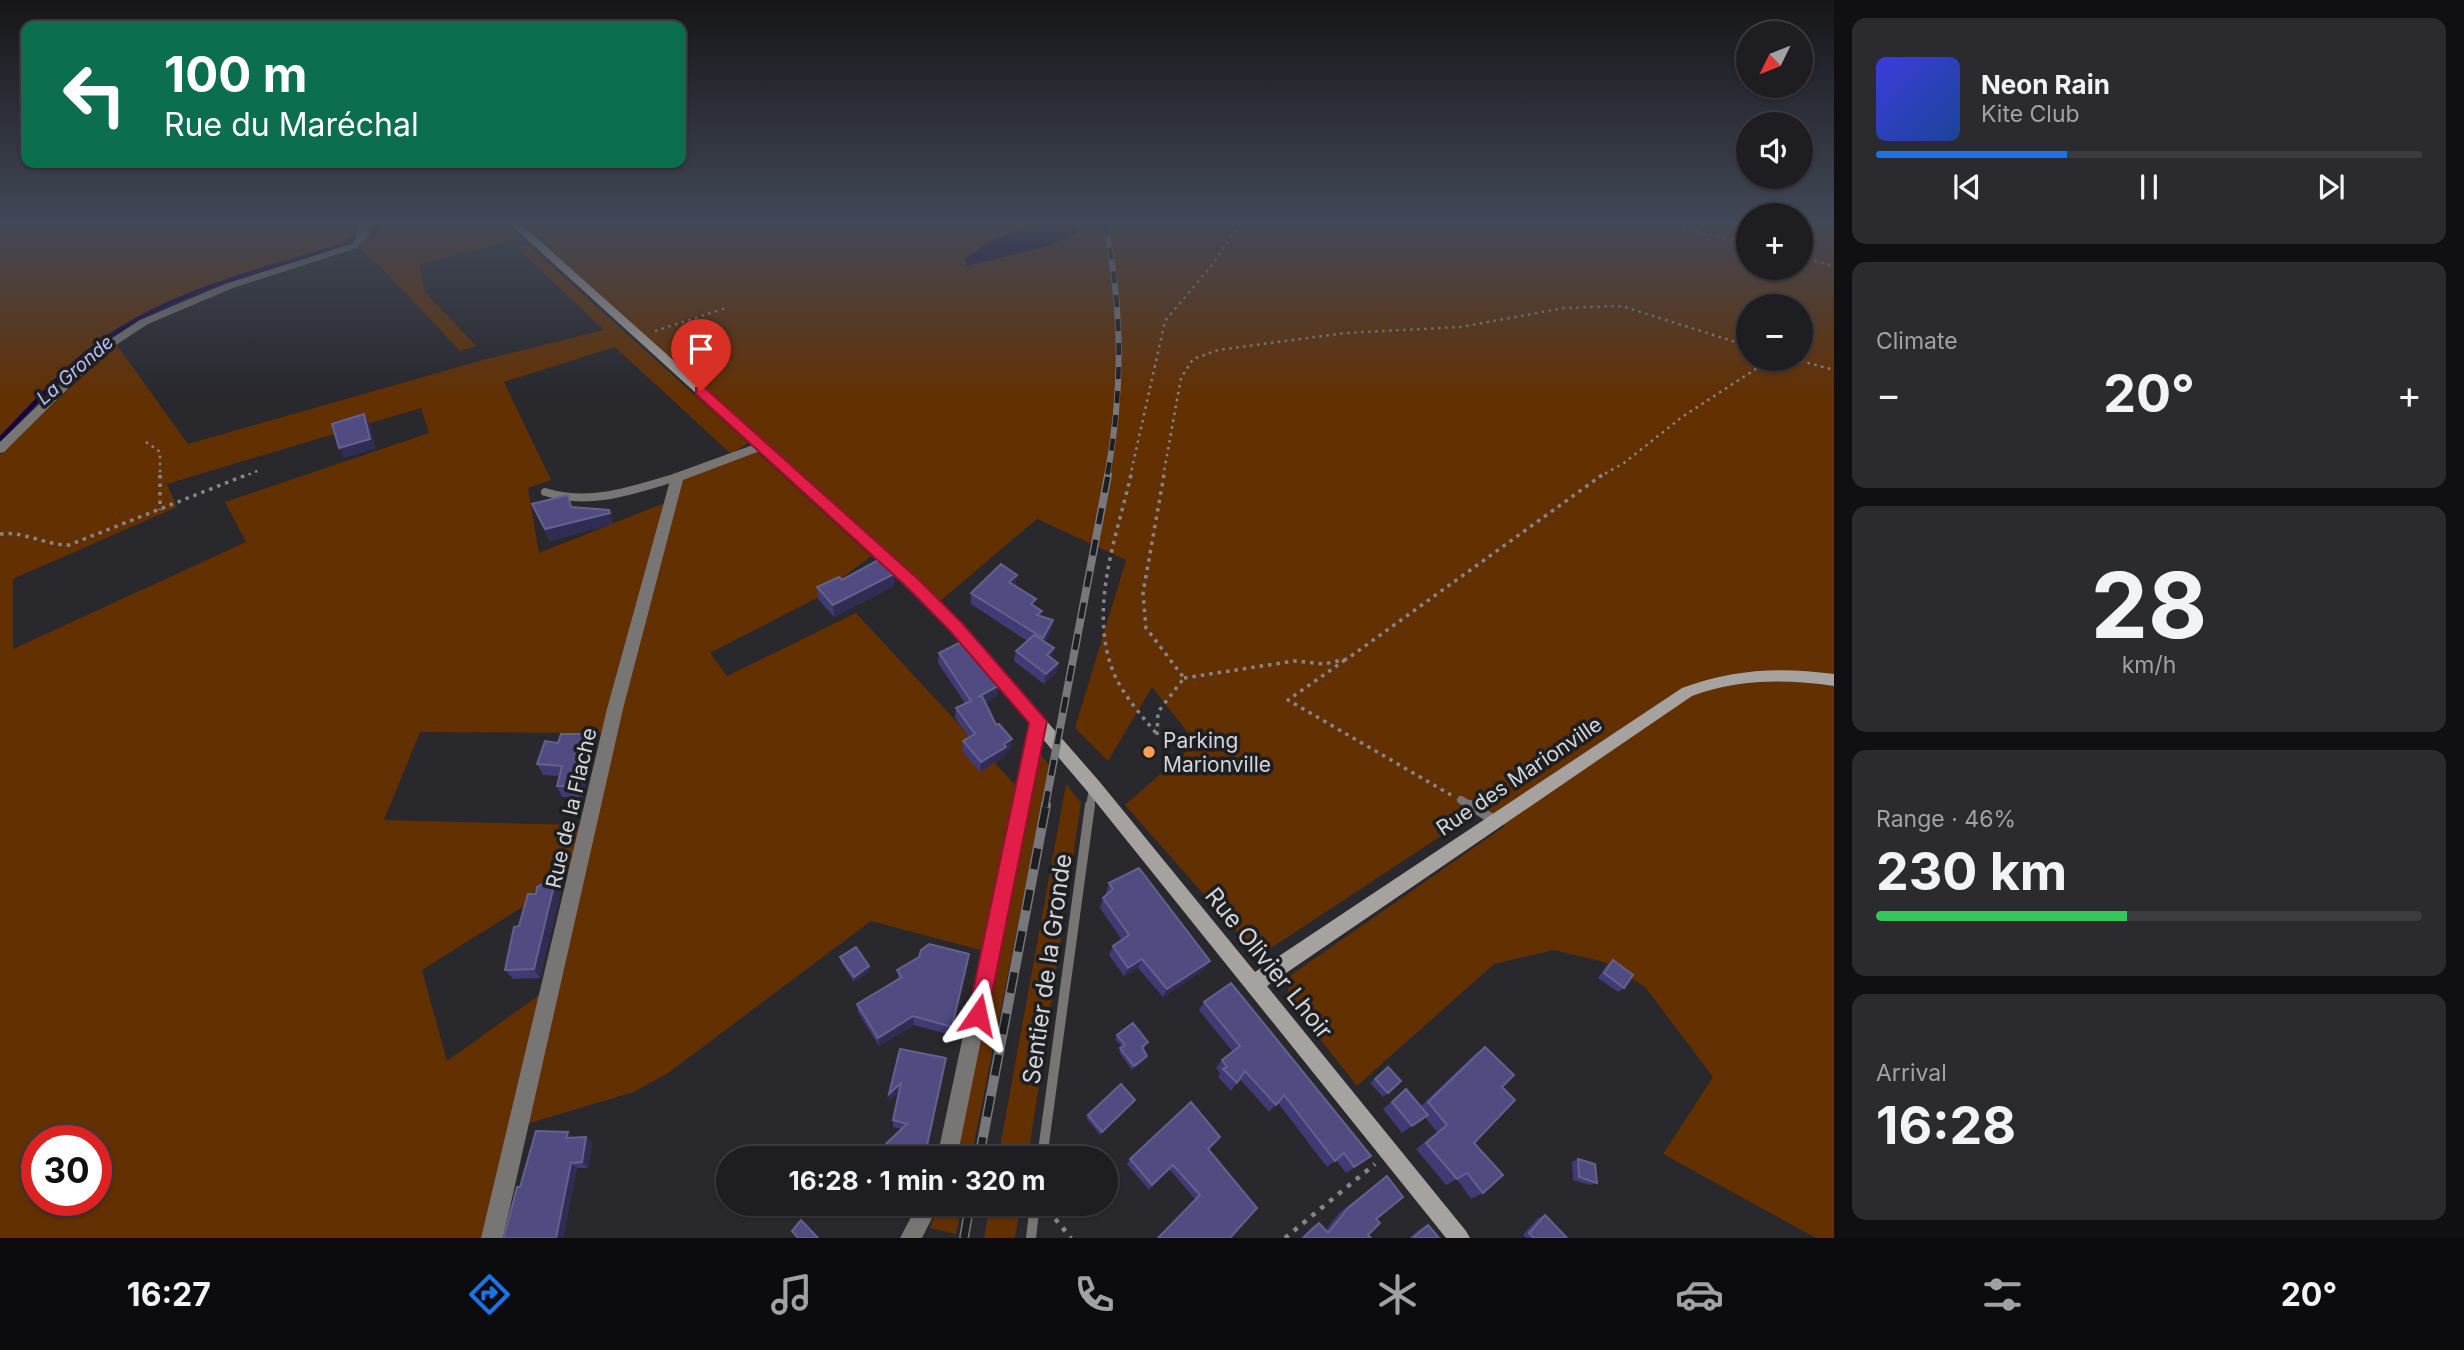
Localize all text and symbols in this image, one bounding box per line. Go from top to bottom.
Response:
north arrow [1736,21,1813,98]
map controls [1736,21,1813,371]
text: 100 m [164,45,308,104]
icon: left [49,49,140,140]
text: Neon Rain [1981,69,2110,100]
text: Kite Club [1981,100,2080,128]
text: Rue du Maréchal [164,105,419,144]
button: sound [1736,112,1813,189]
icon: previous [1948,168,1986,206]
icon: pause [2130,168,2168,206]
icon: next [2312,168,2350,206]
button: + [1736,203,1813,280]
button: − [1736,294,1813,371]
pin [671,319,731,391]
text: Climate [1876,327,1958,355]
water label: La Gronde [32,330,118,410]
icon: arrive [682,330,720,368]
text: 20° [2103,362,2195,425]
text: − [1876,371,1901,417]
text: + [2397,371,2422,417]
text: 28 [2091,550,2207,660]
text: km/h [2122,651,2176,679]
street label: Rue des Marionville [1431,711,1607,841]
street label: Rue de la Flache [540,725,602,891]
place label: Parking Marionville [1163,728,1271,777]
marker: Parking Marionville [1141,744,1157,760]
text: Range · 46% [1876,805,2016,833]
text: 230 km [1876,840,2067,903]
street label: Sentier de la Gronde [1016,852,1078,1086]
street label: Rue Olivier Lhoir [1199,881,1339,1045]
position arrow [941,978,1015,1052]
text: Arrival [1876,1059,1947,1087]
text: 16:28 [1876,1094,2016,1157]
speed limit sign: 30 [21,1125,112,1216]
text: 16:28 · 1 min · 320 m [789,1165,1045,1196]
icon: directions [465,1270,514,1319]
icon: music [767,1270,816,1319]
icon: phone [1070,1270,1119,1319]
icon: climate [1373,1270,1422,1319]
icon: car [1675,1270,1724,1319]
icon: filters [1978,1270,2027,1319]
text: 16:27 [127,1275,211,1314]
text: 20° [2281,1275,2337,1314]

